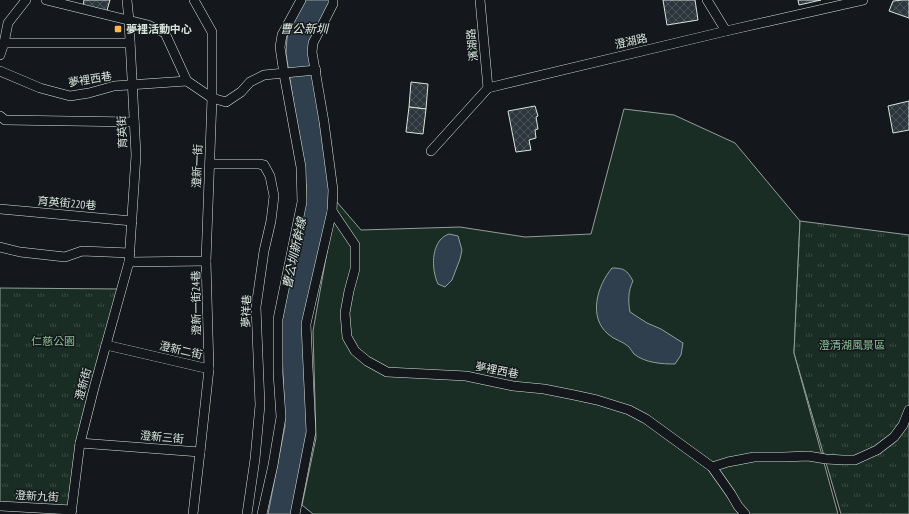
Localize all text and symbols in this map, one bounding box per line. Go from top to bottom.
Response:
water label: 曹公新圳 [280,21,330,36]
place label: 夢裡活動中心 [126,22,192,36]
marker: 夢裡活動中心 [113,24,123,34]
street label: 濱湖路 [464,28,480,62]
street label: 澄湖路 [613,30,649,52]
street label: 夢裡西巷 [67,69,113,89]
street label: 育英街 [114,115,130,149]
street label: 澄新一街 [189,144,205,188]
street label: 育英街220巷 [37,193,97,213]
water label: 曹公圳新幹線 [279,214,309,290]
street label: 澄新一街24巷 [188,270,204,336]
street label: 夢祥巷 [238,294,254,328]
park label: 仁慈公園 [31,334,75,348]
street label: 澄新二街 [158,338,204,362]
park label: 澄清湖風景區 [819,338,885,352]
street label: 夢裡西巷 [474,359,520,381]
street label: 澄新街 [72,366,94,402]
street label: 澄新三街 [139,428,185,446]
street label: 澄新九街 [15,488,59,504]

